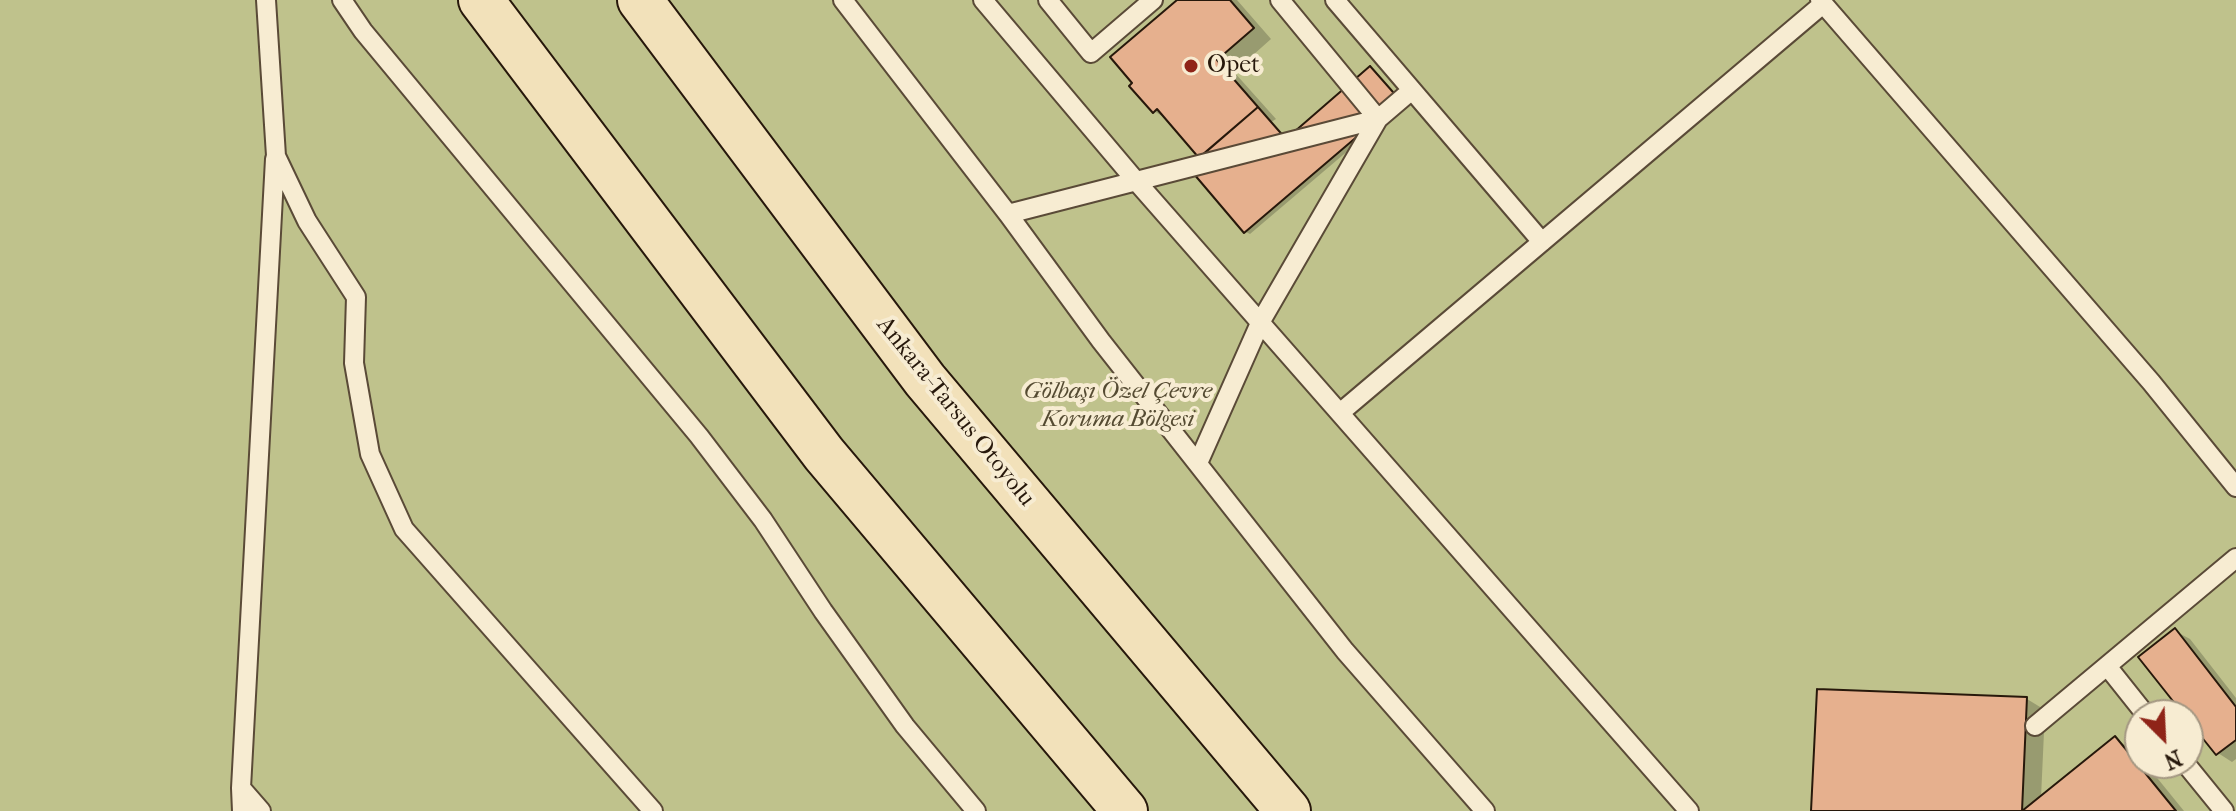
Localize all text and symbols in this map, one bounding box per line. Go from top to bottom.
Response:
place label: Opet [1207,52,1260,80]
marker: Opet [1182,57,1200,75]
street label: Ankara-Tarsus Otoyolu [870,311,1040,513]
park label: Gölbaşı Özel Çevre Koruma Bölgesi [1024,378,1212,434]
north arrow [2124,699,2204,779]
text: N [2160,744,2186,774]

